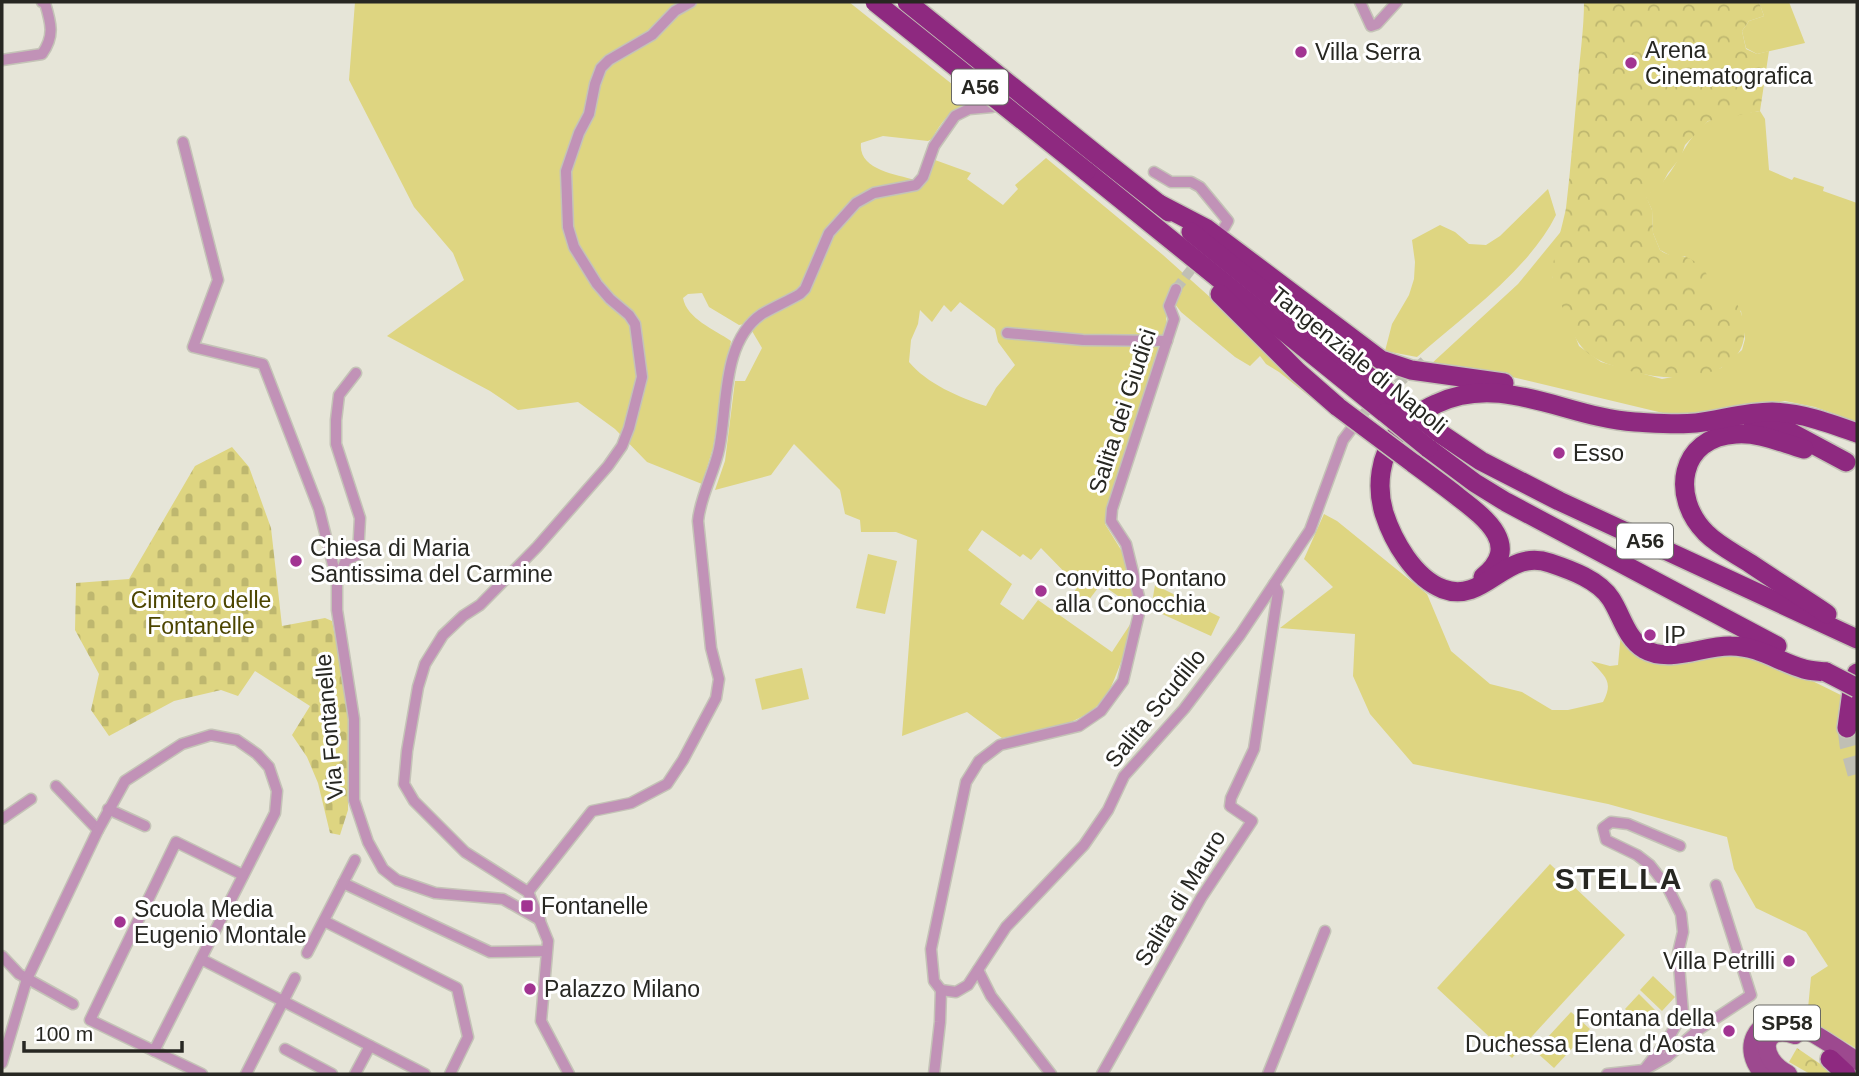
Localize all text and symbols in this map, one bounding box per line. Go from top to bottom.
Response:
place label: Arena Cinematografica [1645,37,1813,89]
place label: Villa Serra [1315,39,1421,65]
marker: Villa Serra [1293,44,1309,60]
marker: Arena Cinematografica [1623,55,1639,71]
road number: A56 [952,70,1008,104]
street label: Tangenziale di Napoli [1266,281,1452,439]
street label: Salita dei Giudici [1083,326,1161,496]
place label: Esso [1573,440,1624,466]
marker: Esso [1551,445,1567,461]
road number: A56 [1617,524,1673,558]
place label: Chiesa di Maria Santissima del Carmine [310,535,553,587]
marker: Chiesa di Maria Santissima del Carmine [288,553,304,569]
place label: convitto Pontano alla Conocchia [1055,565,1226,617]
marker: convitto Pontano alla Conocchia [1033,583,1049,599]
park label: Cimitero delle Fontanelle [131,587,271,639]
place label: IP [1664,622,1686,648]
marker: IP [1642,627,1658,643]
street label: Salita Scudillo [1099,644,1211,772]
street label: Via Fontanelle [310,653,348,801]
street label: Salita di Mauro [1129,826,1231,970]
district label: STELLA [1555,862,1683,895]
place label: Fontanelle [541,893,648,919]
place label: Scuola Media Eugenio Montale [134,896,307,948]
marker: Fontanelle [519,898,535,914]
marker: Scuola Media Eugenio Montale [112,914,128,930]
place label: Villa Petrilli [1663,948,1775,974]
marker: Villa Petrilli [1781,953,1797,969]
place label: Palazzo Milano [544,976,700,1002]
marker: Palazzo Milano [522,981,538,997]
place label: Fontana della Duchessa Elena d'Aosta [1465,1005,1715,1057]
road number: SP58 [1754,1006,1820,1040]
scale bar [24,1010,182,1054]
text: 100 m [35,1022,93,1045]
marker: Fontana della Duchessa Elena d'Aosta [1721,1023,1737,1039]

